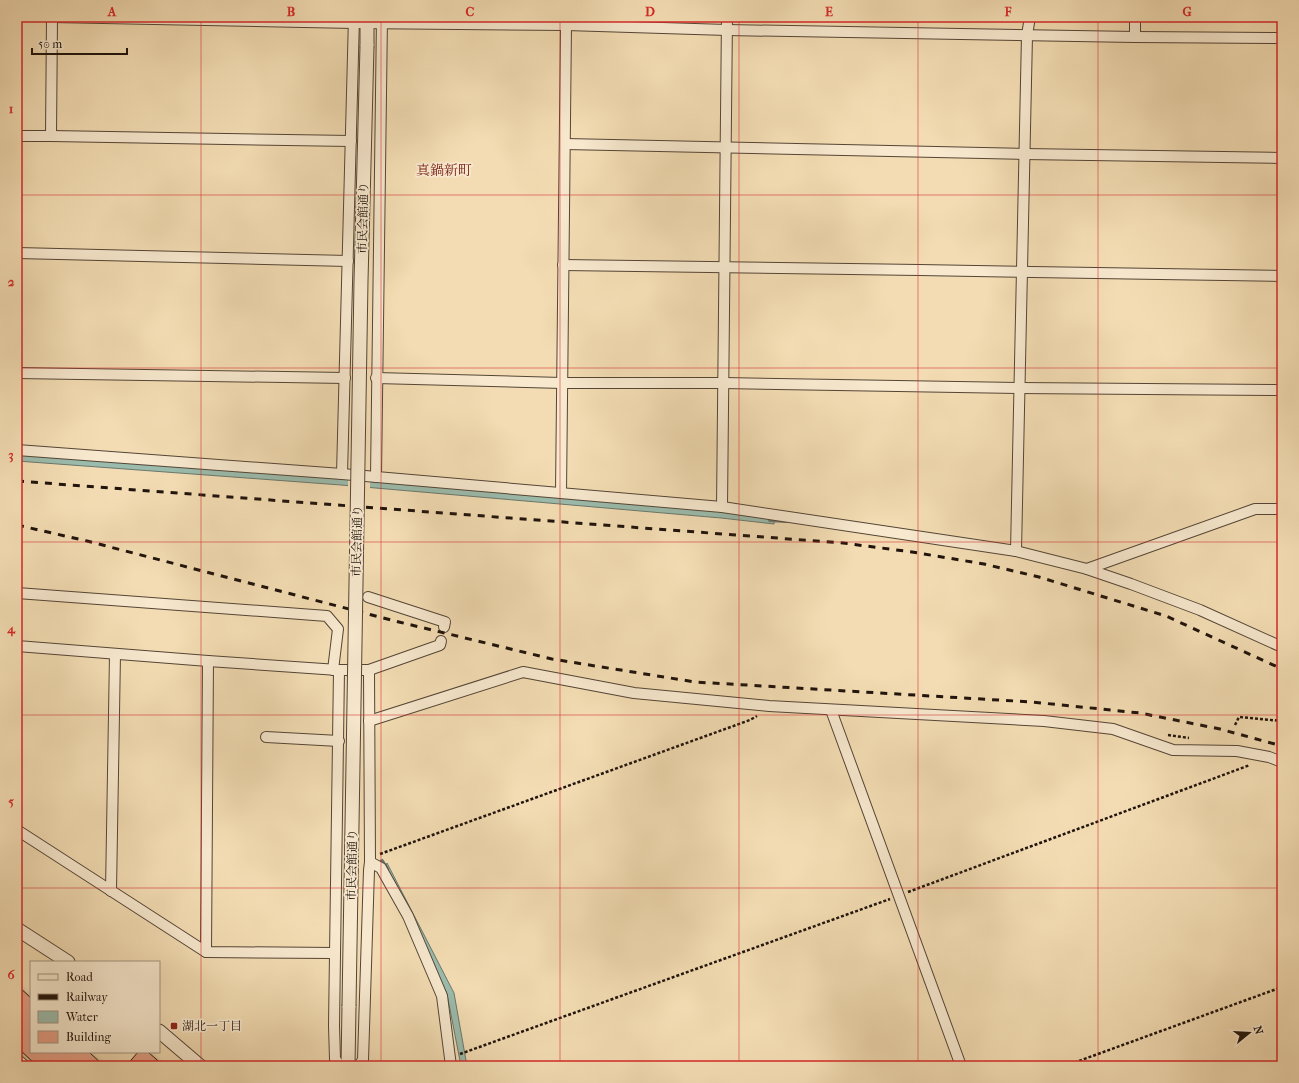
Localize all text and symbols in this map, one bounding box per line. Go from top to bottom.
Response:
text: A [107,4,117,19]
text: B [287,4,296,19]
text: C [466,4,475,19]
text: D [645,4,655,19]
text: E [825,4,833,19]
text: F [1004,4,1012,19]
text: G [1182,4,1192,19]
scale bar [32,30,127,56]
text: 50 m [38,37,62,51]
text: 1 [9,101,14,116]
district label: 真鍋新町 [416,162,472,179]
street label: 市民会館通り [355,182,371,254]
text: 2 [8,274,15,289]
text: 3 [8,447,14,463]
street label: 市民会館通り [349,505,365,577]
text: 4 [6,621,16,637]
text: 5 [8,794,14,809]
street label: 市民会館通り [344,829,360,901]
legend [30,961,160,1053]
text: 6 [7,967,15,982]
text: Road [66,970,93,984]
text: Railway [66,990,108,1004]
text: Water [65,1010,99,1024]
north arrow [1229,1013,1269,1053]
place label: 湖北一丁目 [182,1019,242,1033]
marker: 湖北一丁目 [169,1021,179,1031]
text: N [1251,1024,1266,1037]
text: Building [66,1030,111,1044]

